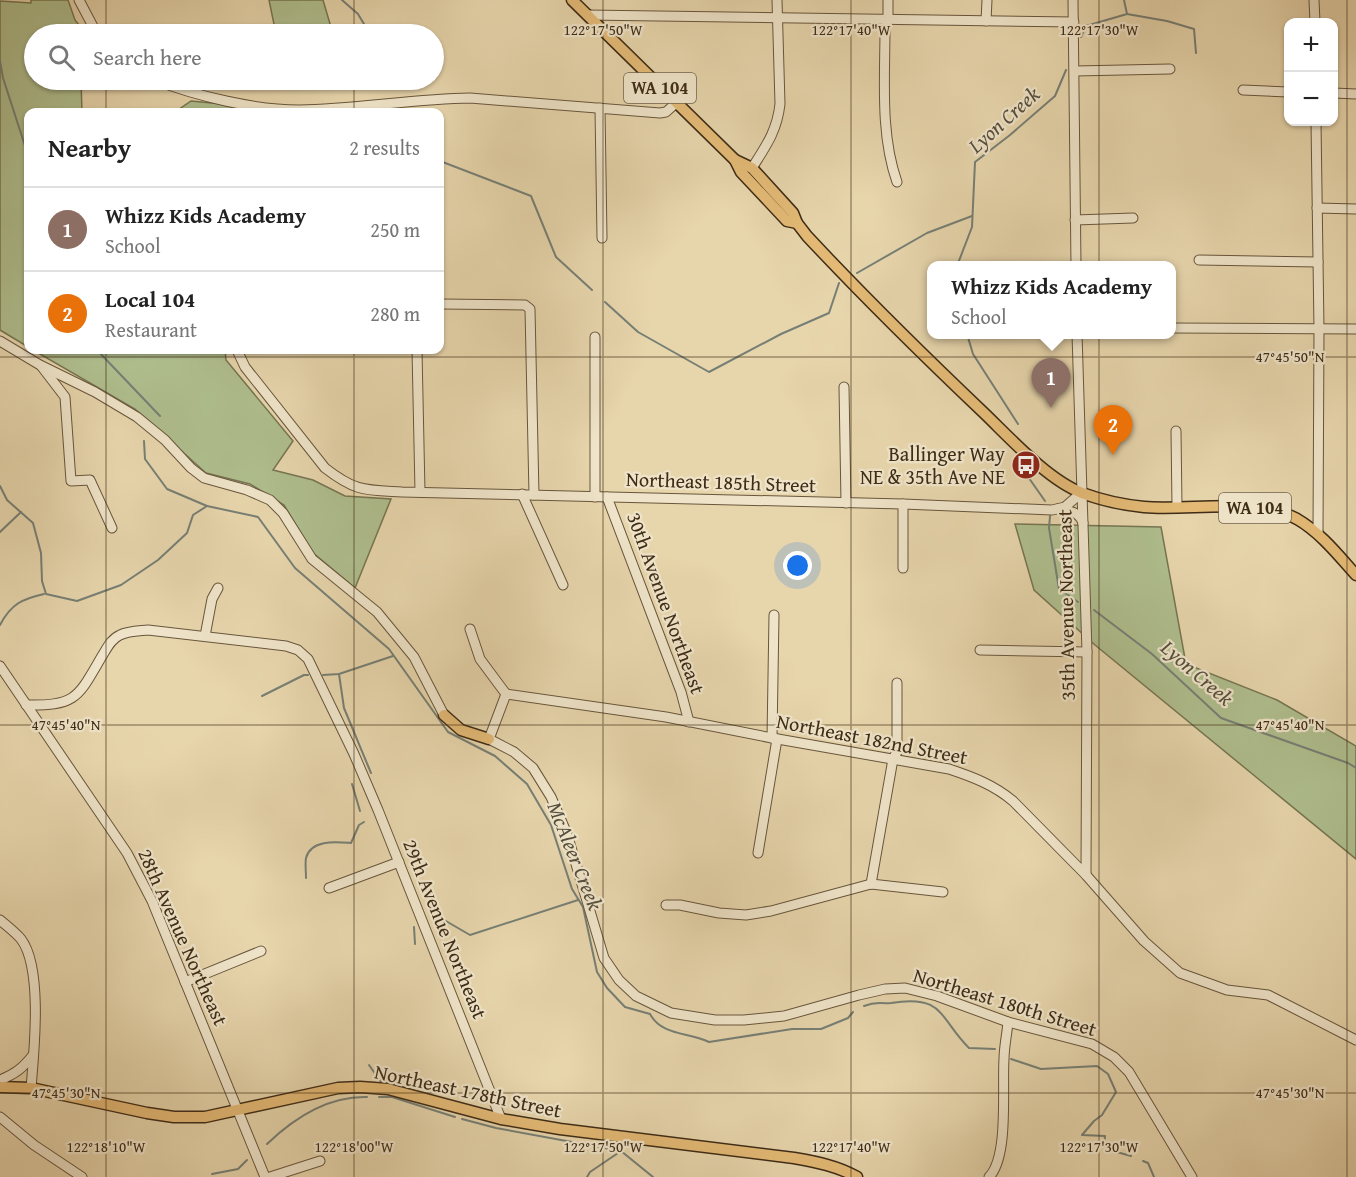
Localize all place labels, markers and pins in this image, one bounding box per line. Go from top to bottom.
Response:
pin: 1 [1032,358,1070,408]
pin: 2 [1094,406,1132,455]
place label: Ballinger Way NE & 35th Ave NE [860,439,1005,491]
bus stop icon: Ballinger Way NE & 35th Ave NE [1010,449,1042,481]

